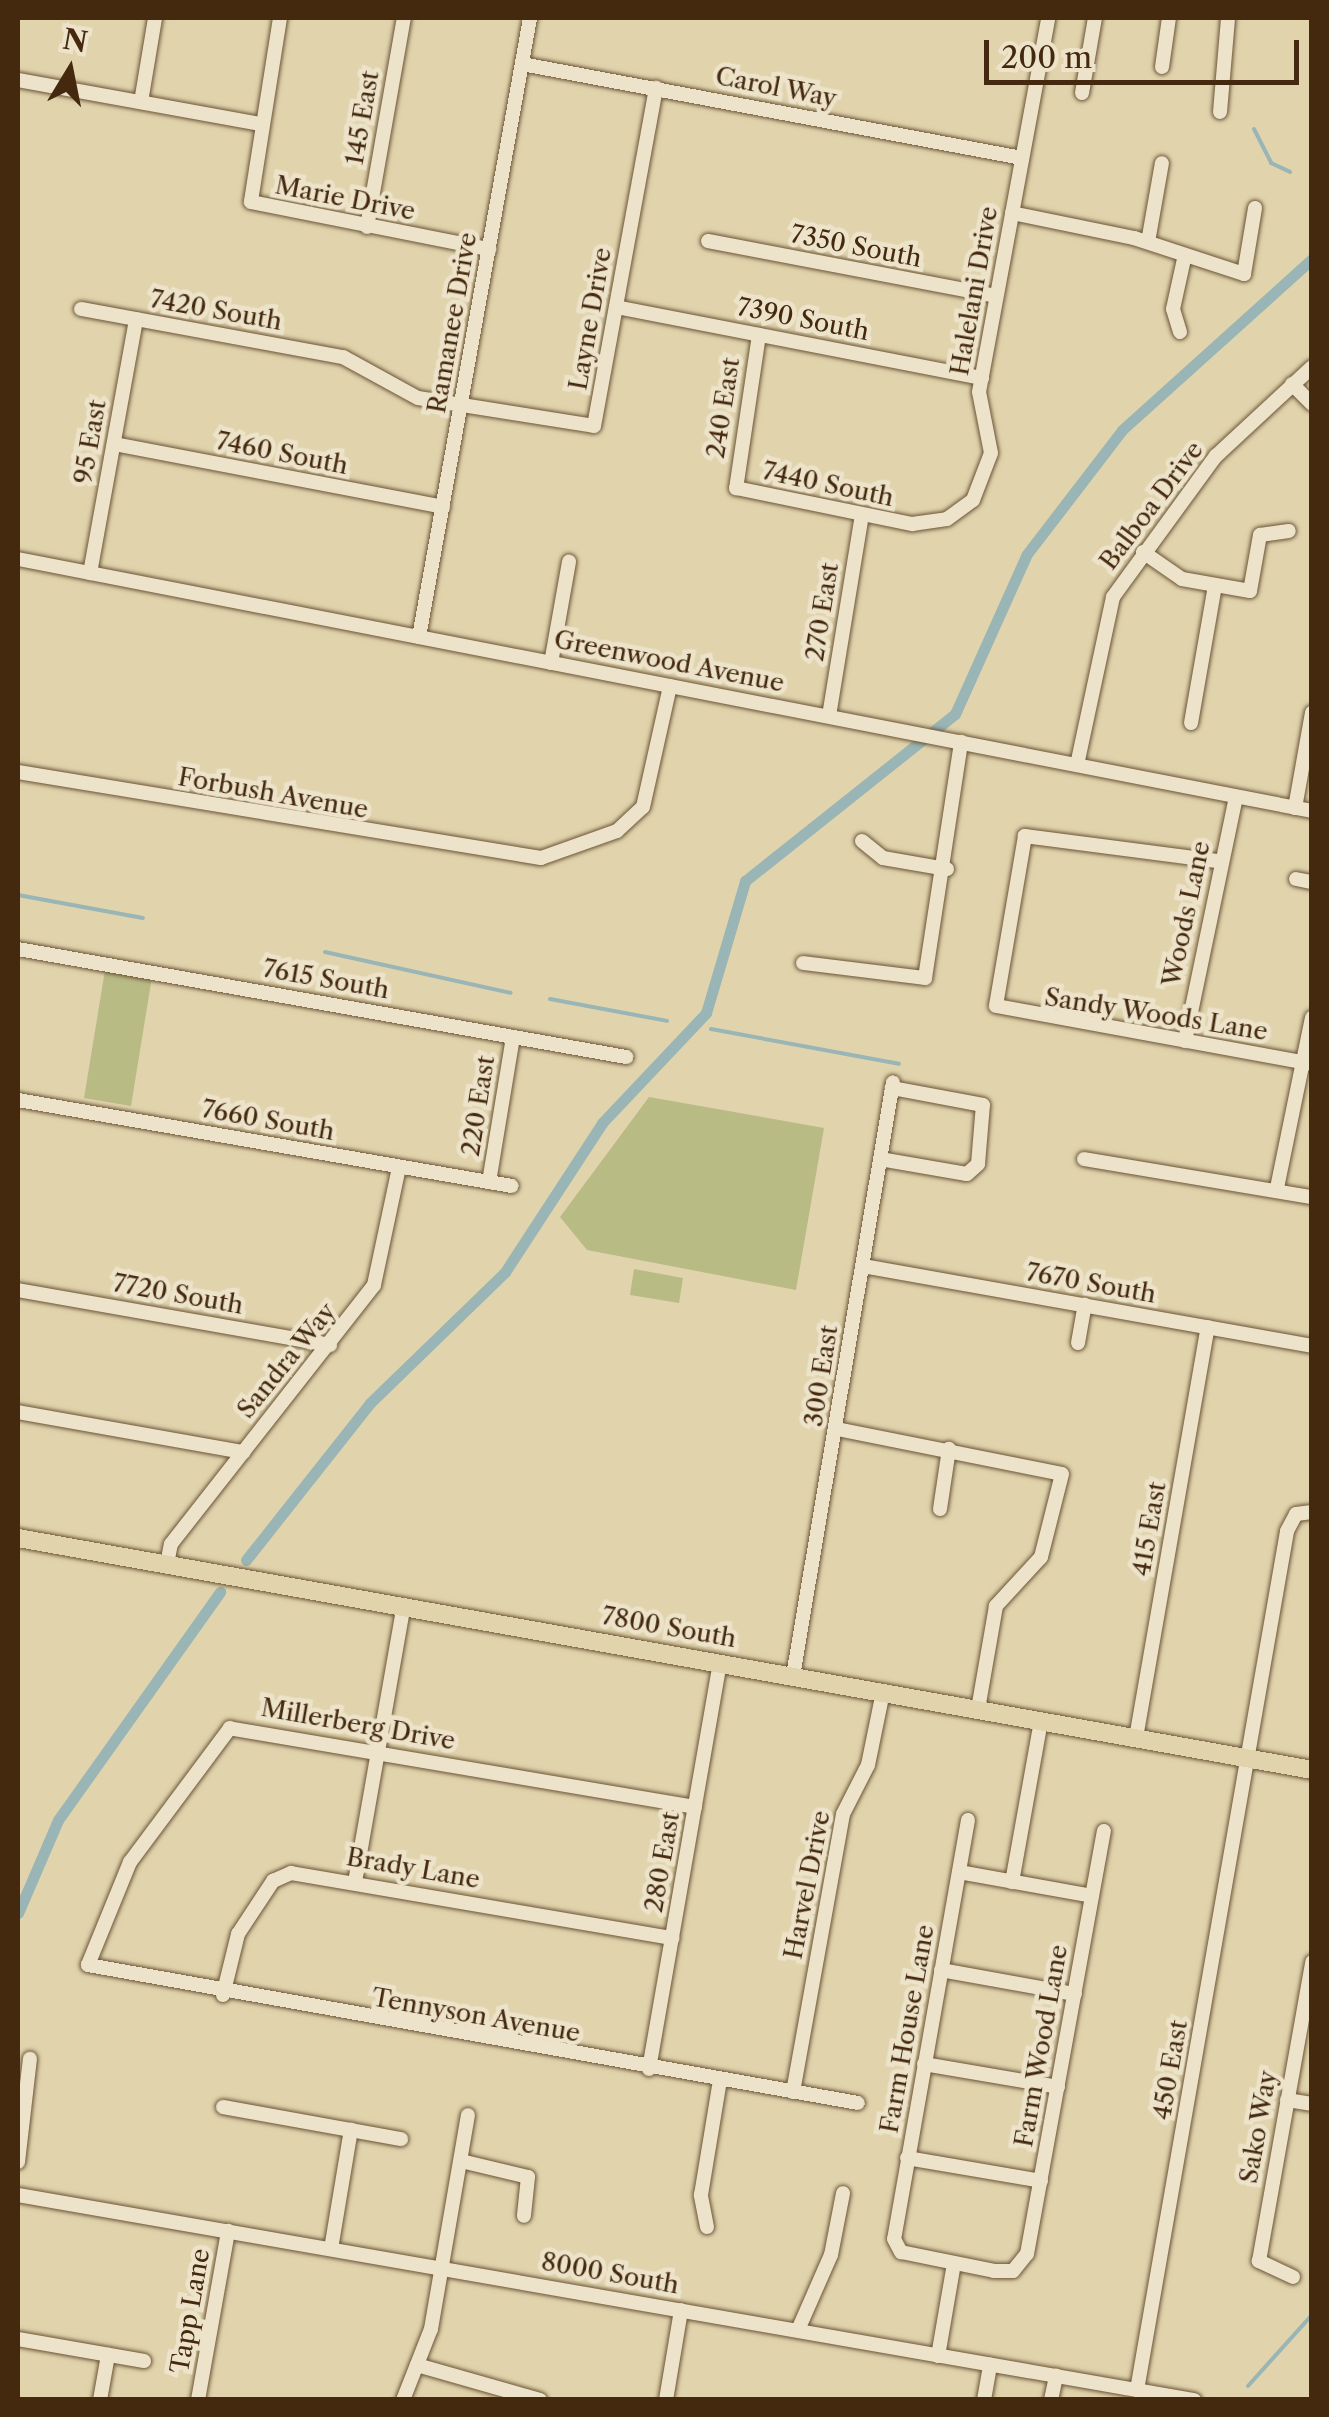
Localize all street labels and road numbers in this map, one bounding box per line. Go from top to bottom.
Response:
street label: Carol Way [712,61,840,115]
street label: 145 East [340,69,386,167]
street label: Marie Drive [272,171,418,227]
street label: Halelani Drive [945,204,1005,378]
street label: 7350 South [788,220,924,274]
street label: Ramanee Drive [422,230,484,416]
street label: Layne Drive [564,245,618,393]
street label: 7420 South [148,285,284,337]
street label: 7390 South [735,293,871,347]
street label: 240 East [701,356,747,460]
street label: 95 East [69,398,113,486]
street label: 7460 South [214,427,350,481]
street label: Balboa Drive [1094,436,1210,576]
street label: 7440 South [760,456,896,514]
street label: 270 East [800,561,846,663]
street label: Greenwood Avenue [551,625,787,699]
street label: Forbush Avenue [175,762,371,826]
street label: Woods Lane [1157,839,1217,989]
street label: 7615 South [261,954,391,1006]
street label: Sandy Woods Lane [1041,982,1271,1048]
street label: 220 East [456,1054,502,1158]
street label: 7660 South [200,1095,336,1147]
street label: 7670 South [1024,1258,1158,1310]
street label: 7720 South [111,1269,245,1321]
street label: Sandra Way [231,1297,343,1425]
street label: 300 East [799,1323,845,1429]
street label: 415 East [1127,1480,1173,1578]
street label: 7800 South [600,1601,738,1655]
street label: Millerberg Drive [259,1693,457,1757]
street label: Harvel Drive [779,1808,837,1962]
street label: 280 East [639,1809,687,1915]
street label: Brady Lane [344,1842,482,1896]
street label: Farm House Lane [875,1922,941,2136]
street label: Farm Wood Lane [1009,1942,1075,2150]
street label: Tennyson Avenue [369,1983,583,2049]
street label: 450 East [1147,2018,1195,2122]
street label: Sako Way [1234,2068,1284,2186]
street label: Tapp Lane [165,2246,217,2376]
street label: 8000 South [539,2247,681,2301]

